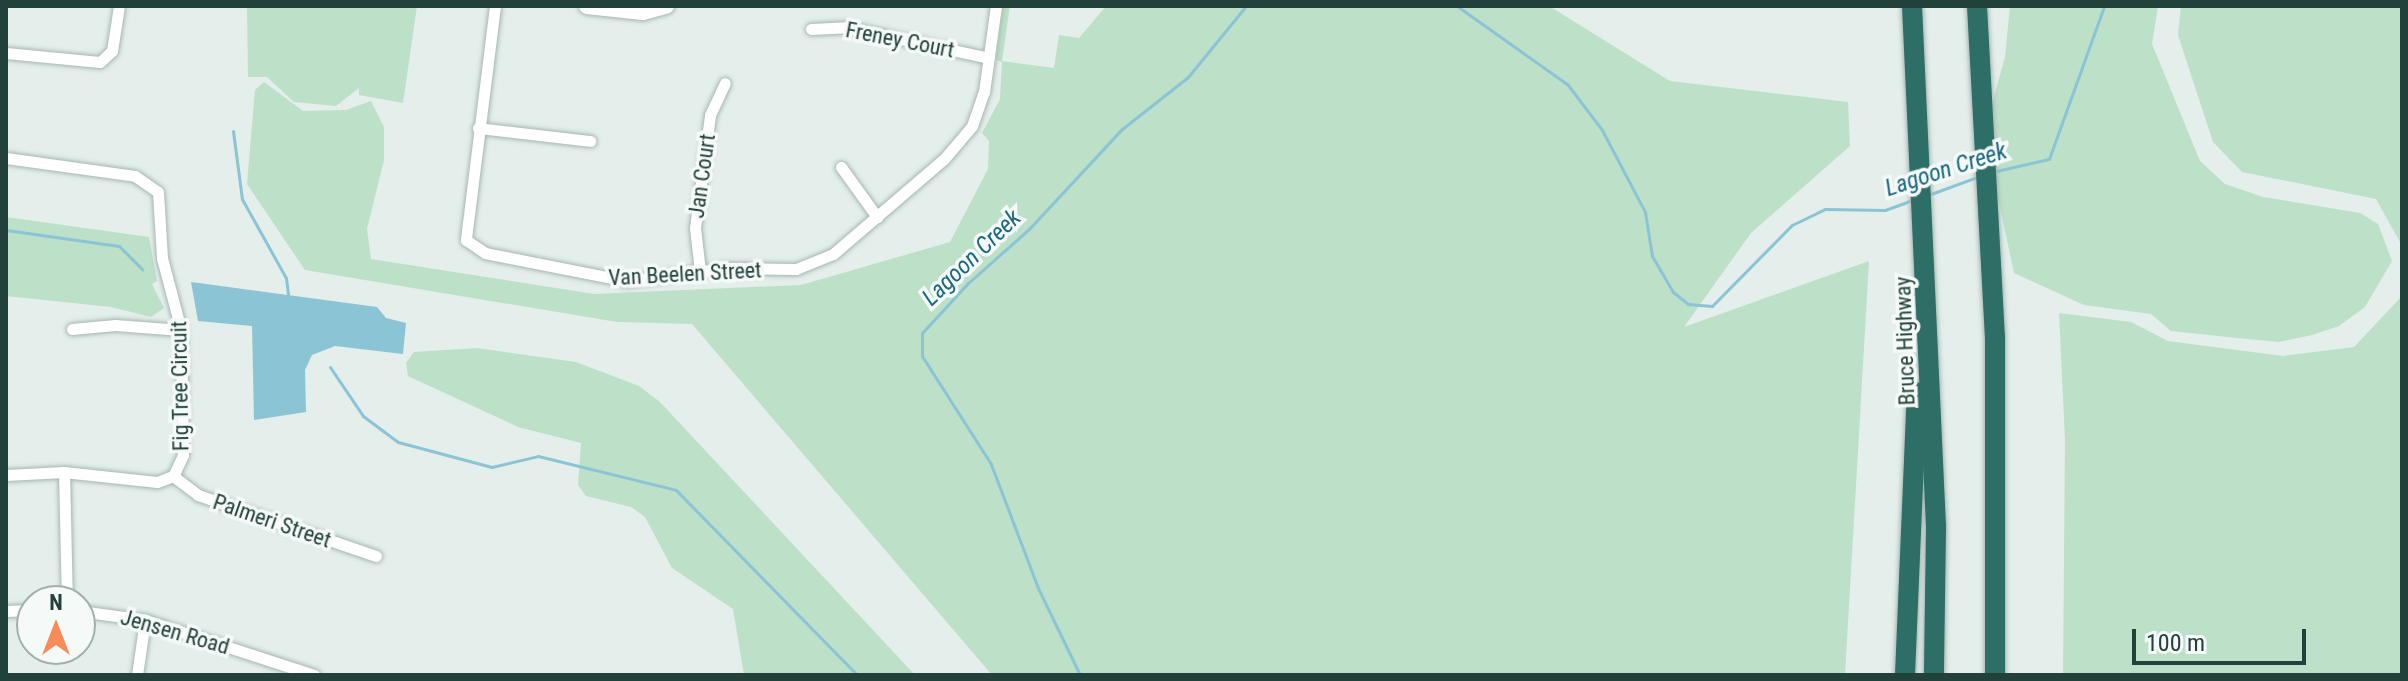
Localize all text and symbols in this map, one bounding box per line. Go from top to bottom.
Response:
street label: Freney Court [843,17,957,63]
street label: Jan Court [683,132,721,220]
water label: Lagoon Creek [1882,137,2010,203]
water label: Lagoon Creek [917,204,1027,312]
street label: Van Beelen Street [608,257,762,291]
street label: Bruce Highway [1890,276,1920,406]
street label: Fig Tree Circuit [166,320,194,452]
street label: Palmeri Street [210,489,334,553]
north arrow [16,585,96,665]
text: N [49,590,63,615]
street label: Jensen Road [118,604,232,660]
scale bar [2136,613,2310,663]
text: 100 m [2146,629,2205,657]

